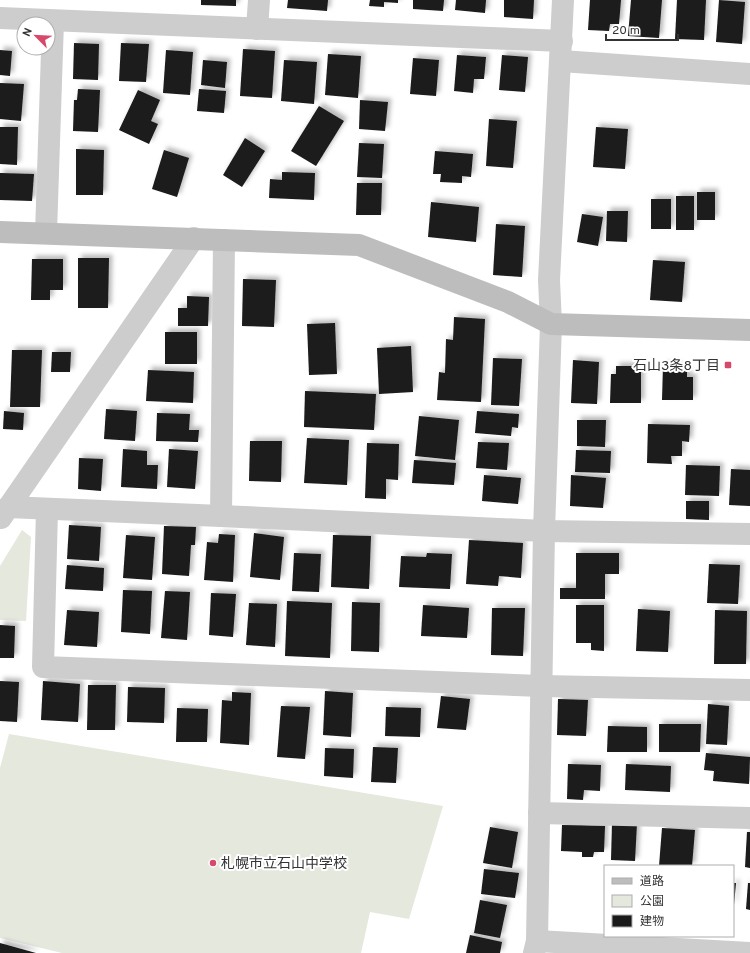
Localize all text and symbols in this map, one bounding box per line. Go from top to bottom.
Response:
north arrow [16,16,56,56]
scale bar [606,16,678,42]
text: 20 m [612,23,640,39]
text: N [20,26,36,39]
place label: 石山3条8丁目 [633,358,720,375]
marker: 石山3条8丁目 [723,360,733,370]
place label: 札幌市立石山中学校 [221,856,347,873]
marker: 札幌市立石山中学校 [208,858,218,868]
legend [604,865,734,937]
text: 道路 [640,874,664,890]
text: 公園 [640,894,664,910]
text: 建物 [640,914,664,930]

